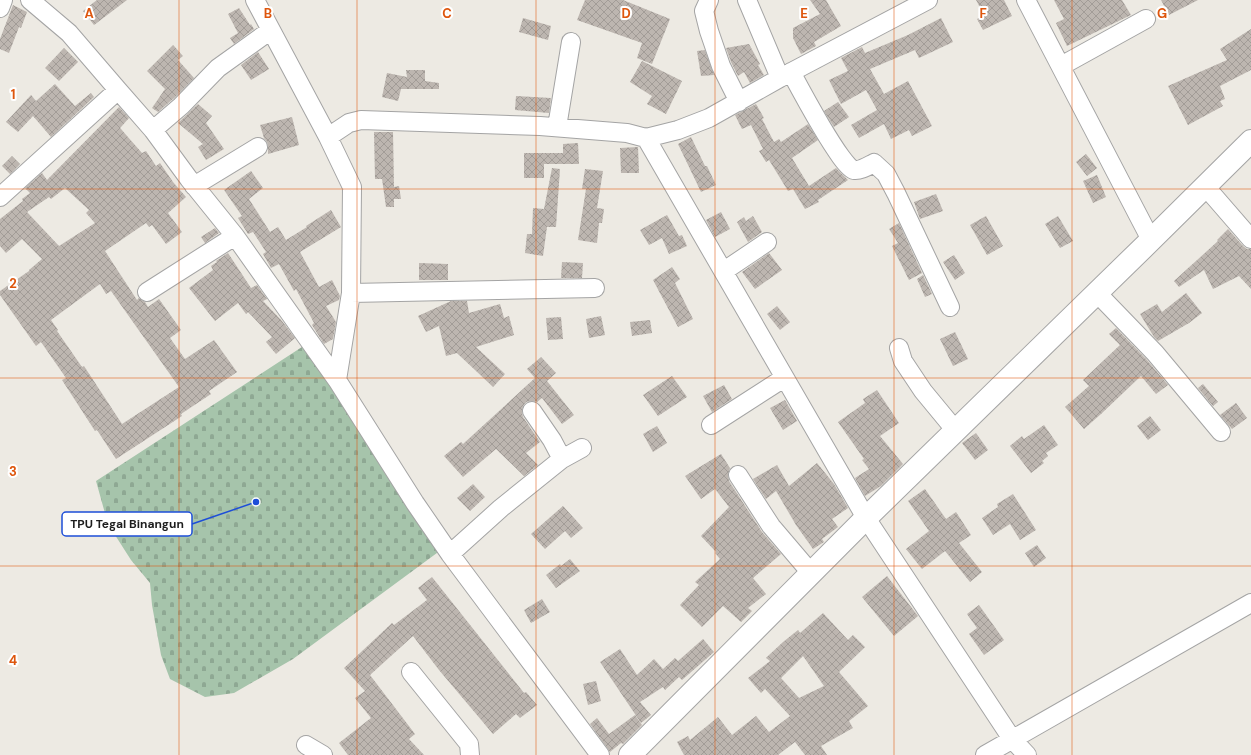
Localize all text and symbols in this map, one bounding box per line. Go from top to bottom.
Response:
text: A [84,5,94,22]
text: B [264,5,272,22]
text: C [442,5,452,22]
text: D [621,5,631,22]
text: E [800,5,808,22]
text: F [979,5,987,22]
text: G [1157,5,1167,22]
text: 1 [11,86,15,103]
text: 2 [9,275,17,292]
text: 3 [9,463,17,480]
callout: TPU Tegal Binangun [62,512,192,536]
text: TPU Tegal Binangun [70,516,184,532]
text: 4 [9,652,17,669]

